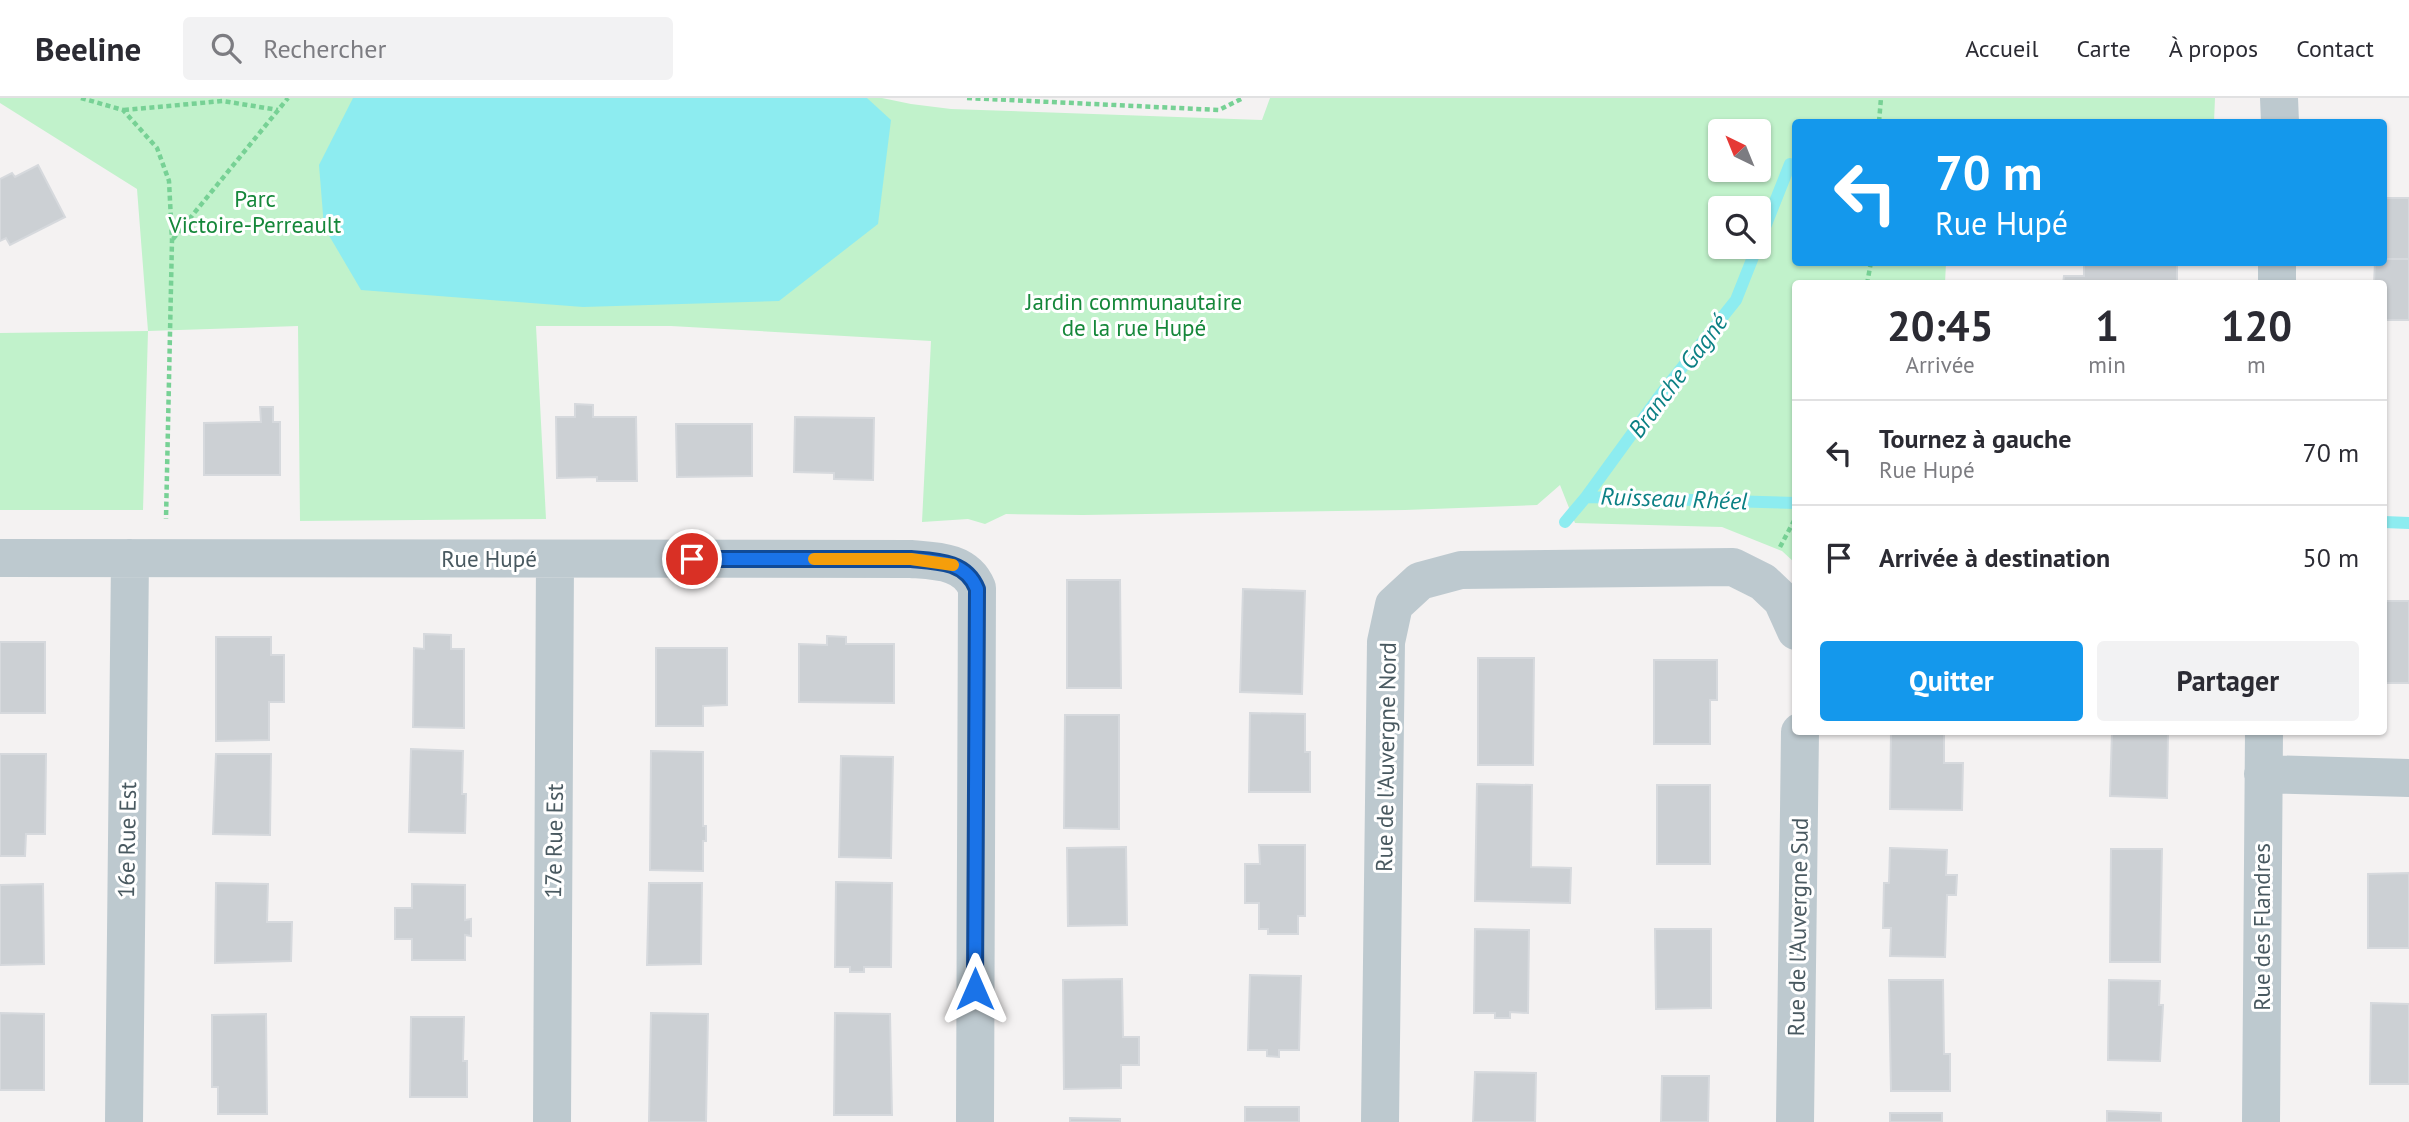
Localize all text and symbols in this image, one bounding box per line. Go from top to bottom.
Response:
search box [183,17,673,80]
text: Beeline [35,27,141,70]
icon: search [207,29,245,67]
text: Rechercher [263,32,386,65]
text: Accueil [1965,33,2039,64]
text: Carte [2077,33,2131,64]
text: À propos [2169,33,2258,64]
text: Contact [2296,33,2374,64]
north arrow [1708,119,1771,182]
map controls [1708,119,1771,259]
text: 70 m [1935,140,2042,204]
icon: left [1820,147,1911,238]
park label: Parc Victoire-Perreault [168,184,342,239]
button: search [1708,196,1771,259]
text: Rue Hupé [1935,202,2068,244]
park label: Jardin communautaire de la rue Hupé [1025,287,1242,342]
text: 20:45 [1887,298,1993,353]
text: 1 [2095,298,2119,353]
text: 120 [2221,298,2292,353]
water label: Branche Gagné [1621,308,1734,444]
text: Arrivée [1906,350,1975,379]
text: min [2088,350,2126,379]
text: m [2247,350,2266,379]
text: Tournez à gauche [1879,422,2071,455]
icon: left [1820,434,1858,472]
text: 70 m [2303,436,2359,469]
text: Rue Hupé [1879,455,1975,484]
water label: Ruisseau Rhéel [1600,480,1749,517]
pin [662,529,722,589]
icon: arrive [1820,539,1858,577]
icon: arrive [673,540,711,578]
text: Arrivée à destination [1879,541,2110,574]
text: 50 m [2303,541,2359,574]
street label: Rue Hupé [441,544,537,573]
button: Quitter [1820,641,2083,721]
button: Partager [2097,641,2359,721]
street label: Rue de l'Auvergne Nord [1369,642,1402,872]
street label: 16e Rue Est [111,781,142,898]
street label: 17e Rue Est [538,783,569,899]
street label: Rue de l'Auvergne Sud [1781,817,1814,1037]
street label: Rue des Flandres [2247,843,2276,1011]
position arrow [938,952,1012,1026]

